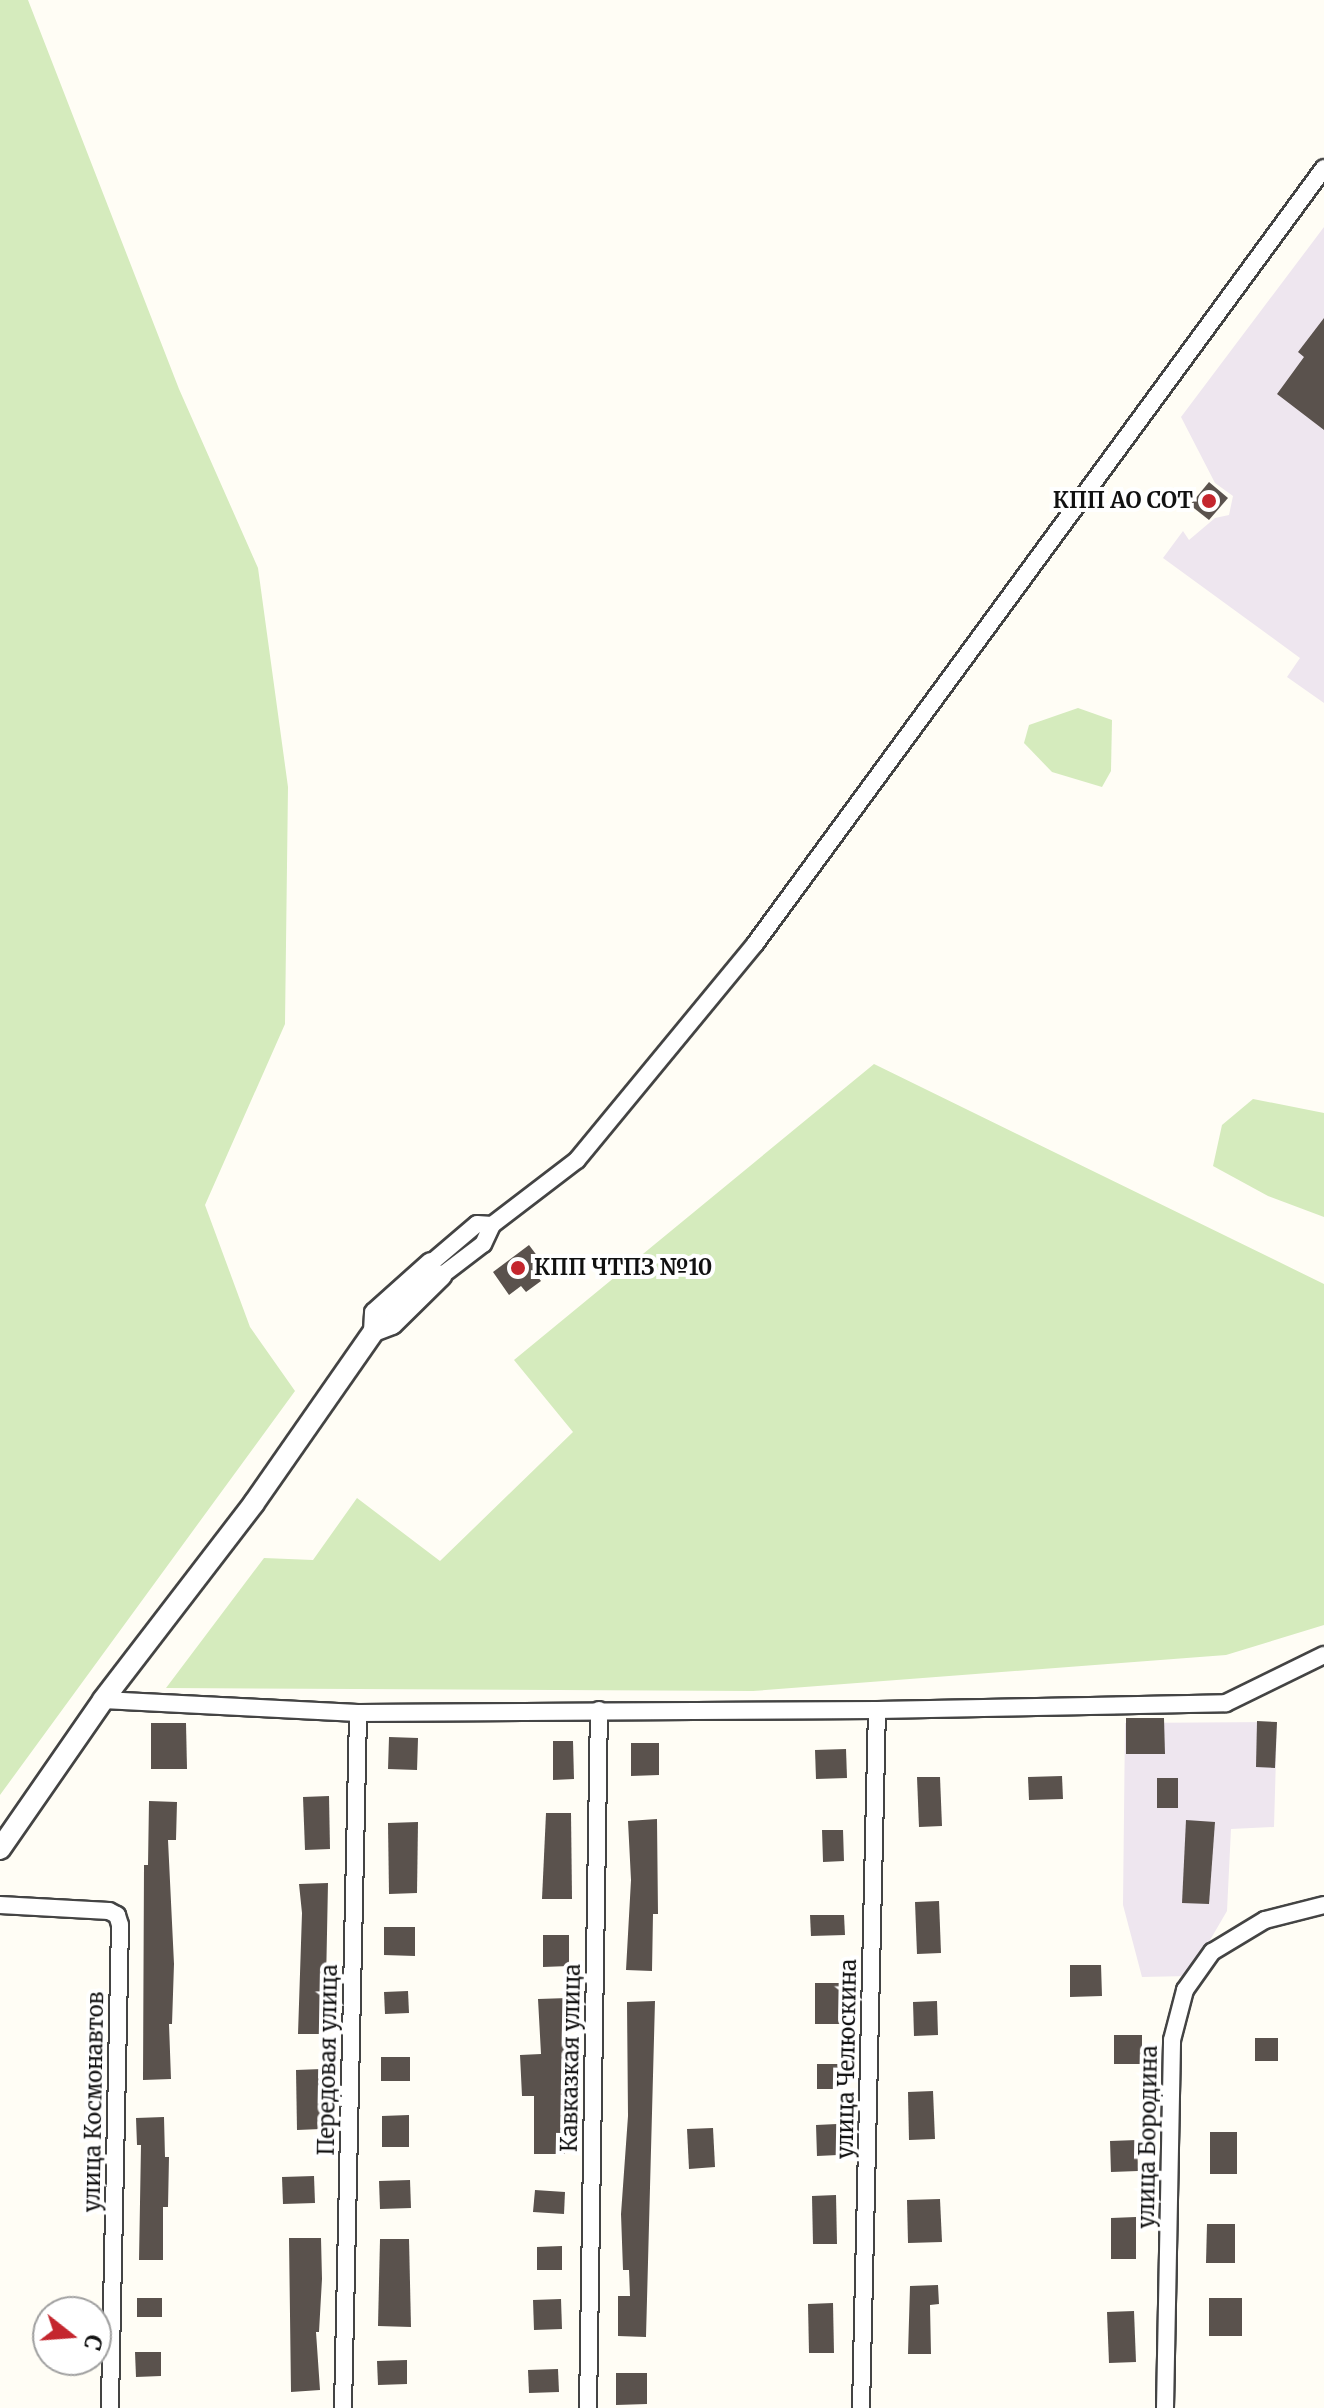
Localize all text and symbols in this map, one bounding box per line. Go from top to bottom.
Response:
place label: КПП АО СОТ [1053,488,1193,514]
marker: КПП АО СОТ [1200,492,1218,510]
place label: КПП ЧТПЗ №10 [534,1255,712,1281]
marker: КПП ЧТПЗ №10 [509,1259,527,1277]
street label: улица Челюскина [832,1959,862,2159]
street label: Передовая улица [313,1964,343,2156]
street label: Кавказкая улица [556,1964,586,2152]
street label: улица Космонавтов [79,1992,109,2212]
street label: улица Бородина [1133,2045,1163,2229]
north arrow [32,2296,112,2376]
text: С [78,2331,109,2354]

